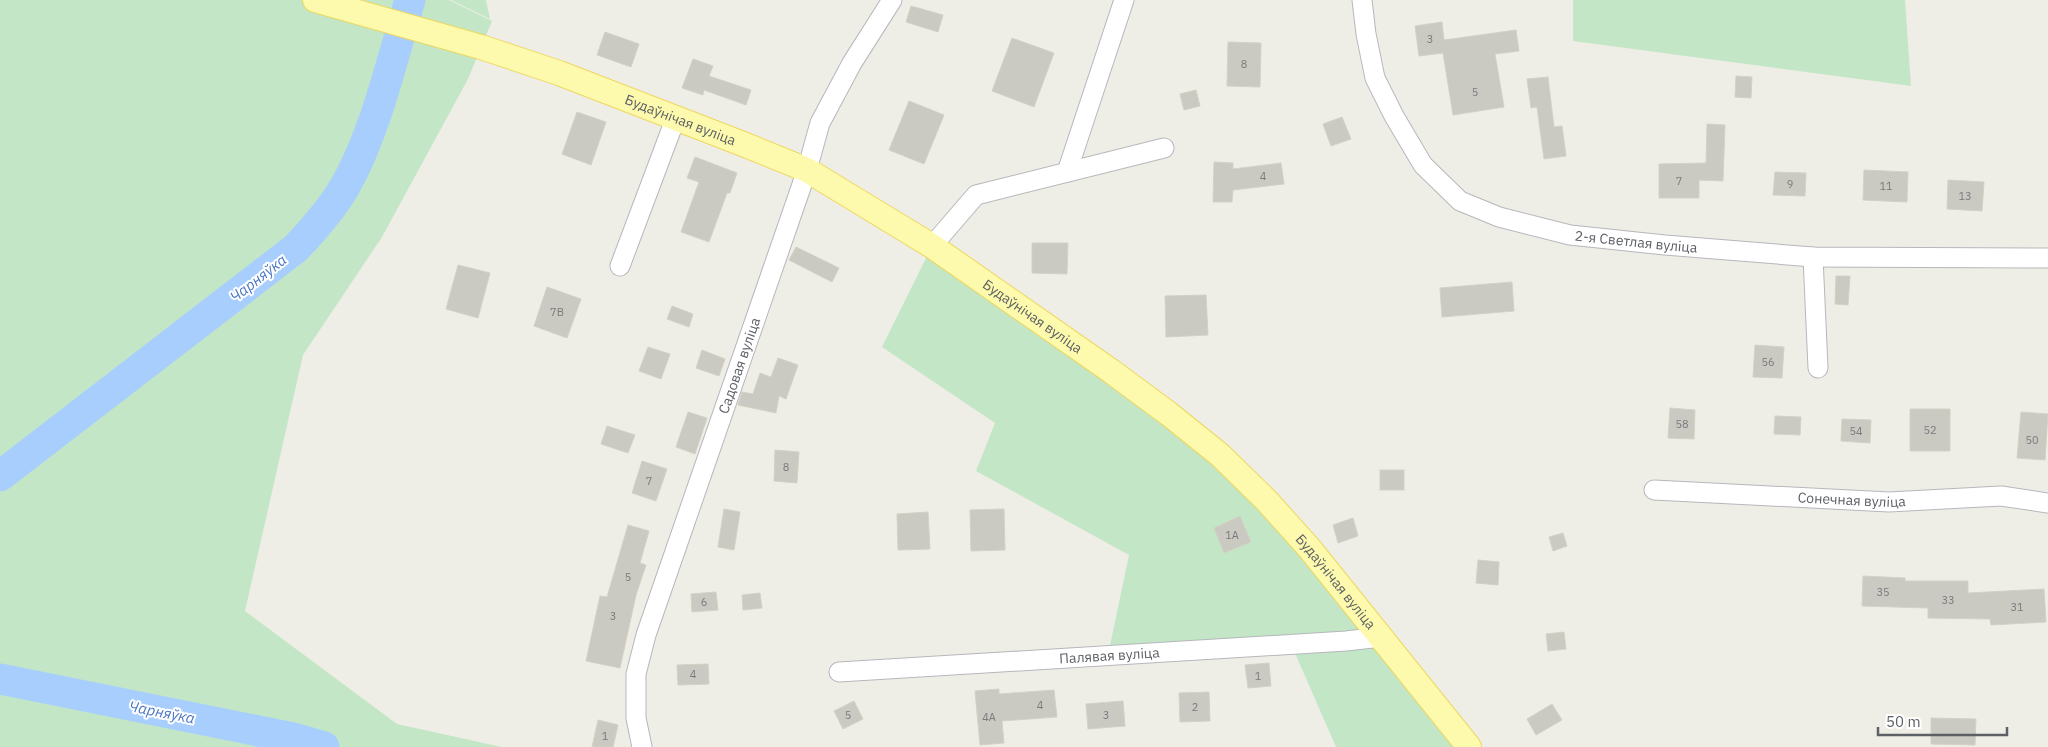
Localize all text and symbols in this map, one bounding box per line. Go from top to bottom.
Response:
house number: 3 [1427,32,1433,46]
house number: 8 [1241,57,1247,71]
house number: 5 [1472,85,1478,99]
street label: Будаўнічая вуліца [622,90,739,150]
house number: 4 [1260,169,1267,183]
house number: 7 [1676,174,1682,188]
house number: 9 [1787,177,1793,191]
house number: 11 [1879,179,1893,193]
house number: 13 [1958,189,1972,203]
street label: 2-я Светлая вуліца [1574,227,1699,257]
water label: Чарняўка [226,250,290,306]
street label: Будаўнічая вуліца [979,275,1086,358]
house number: 7В [550,305,564,319]
street label: Садовая вуліца [714,315,764,416]
house number: 56 [1761,355,1775,369]
house number: 58 [1675,417,1689,431]
house number: 52 [1923,423,1937,437]
house number: 54 [1849,424,1863,438]
house number: 50 [2025,433,2039,447]
house number: 8 [783,460,789,474]
house number: 7 [646,474,652,488]
street label: Сонечная вуліца [1797,488,1907,511]
house number: 1А [1225,528,1239,542]
street label: Будаўнічая вуліца [1292,530,1380,633]
house number: 5 [625,570,631,584]
house number: 35 [1876,585,1890,599]
house number: 33 [1941,593,1955,607]
house number: 6 [701,595,707,609]
house number: 31 [2010,600,2024,614]
house number: 3 [610,609,616,623]
street label: Палявая вуліца [1059,643,1161,668]
house number: 4 [690,667,697,681]
house number: 1 [1255,669,1262,683]
water label: Чарняўка [127,696,197,728]
house number: 4 [1037,698,1044,712]
house number: 2 [1192,700,1198,714]
scale bar [1878,704,2007,736]
house number: 5 [845,708,851,722]
house number: 3 [1103,708,1109,722]
house number: 4А [982,710,996,724]
text: 50 m [1886,712,1921,731]
house number: 1 [602,729,609,743]

